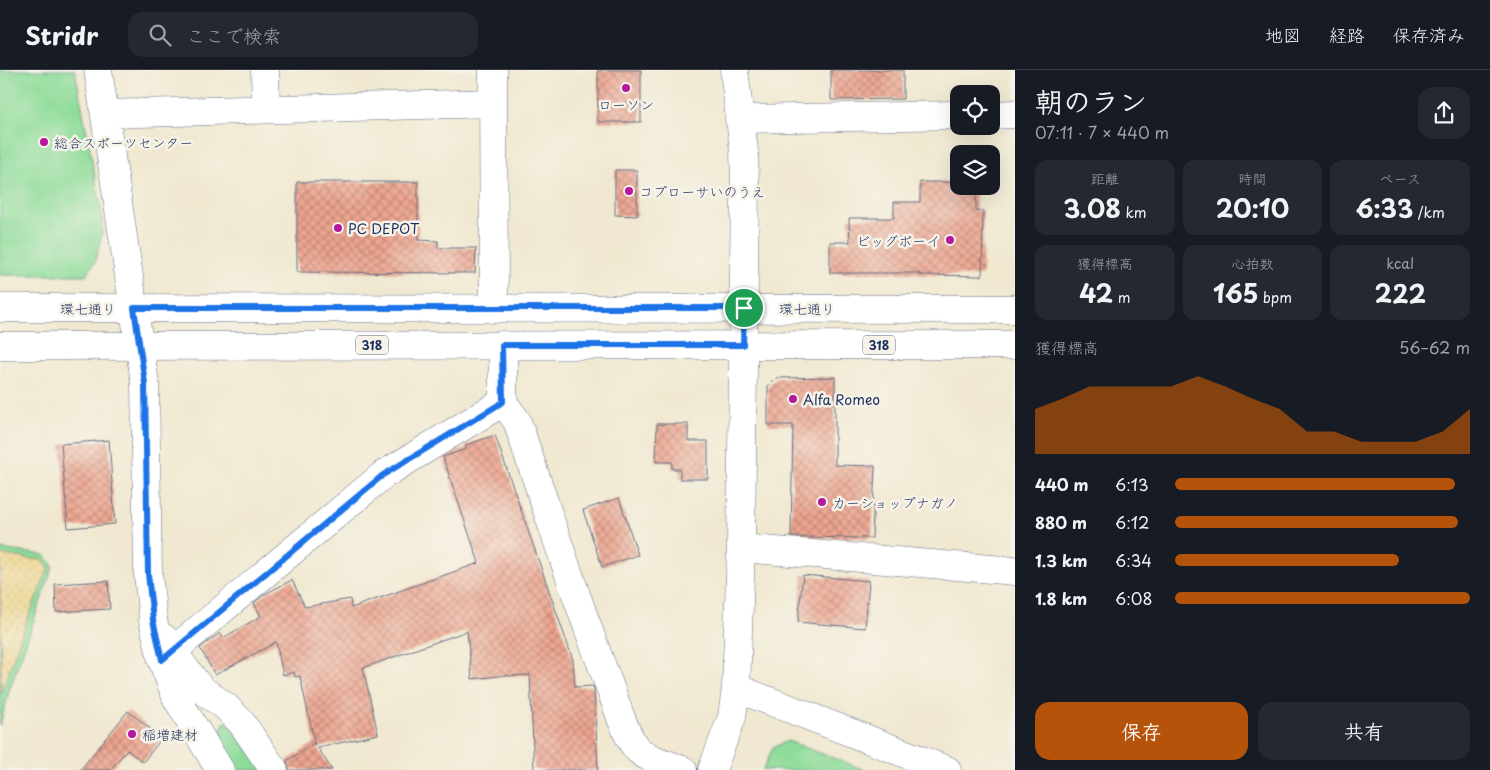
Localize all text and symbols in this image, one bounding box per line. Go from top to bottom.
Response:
search box [128,12,478,57]
text: Stridr [25,17,98,53]
icon: search [146,21,174,49]
text: ここで検索 [186,21,281,49]
text: 地図 [1265,21,1301,48]
text: 経路 [1329,21,1365,48]
text: 保存済み [1393,21,1465,48]
text: 朝のラン [1035,79,1147,122]
marker: ローソン [620,82,632,94]
map controls [950,85,1000,195]
button: locate [950,85,1000,135]
button: share [1418,87,1470,139]
place label: ローソン [598,94,654,115]
text: 07:11 · 7 × 440 m [1035,120,1169,144]
place label: 総合スポーツセンター [54,132,193,153]
marker: 総合スポーツセンター [38,136,50,148]
button: layers [950,145,1000,195]
text: 距離 [1091,168,1119,189]
text: 時間 [1238,168,1266,189]
text: ペース [1380,168,1421,189]
place label: コプローサいのうえ [639,181,766,202]
marker: コプローサいのうえ [623,185,635,197]
text: 3.08 [1063,189,1121,227]
text: 20:10 [1216,189,1289,227]
text: 6:33 [1356,189,1413,227]
text: km [1121,202,1146,223]
text: /km [1413,202,1445,223]
place label: PC DEPOT [348,218,420,239]
marker: PC DEPOT [332,222,344,234]
place label: ビッグボーイ [856,230,940,251]
marker: ビッグボーイ [944,234,956,246]
text: 獲得標高 [1077,253,1133,274]
text: 心拍数 [1231,253,1273,274]
text: kcal [1386,253,1414,274]
text: 42 [1079,274,1113,312]
text: 165 [1213,274,1258,312]
text: 222 [1374,274,1426,312]
pin [723,287,765,329]
text: m [1113,287,1130,308]
text: bpm [1258,287,1292,308]
icon: arrive [730,294,758,322]
street label: 環七通り [60,298,116,319]
street label: 環七通り [779,298,835,319]
text: 獲得標高 [1035,335,1099,359]
text: 56–62 m [1399,335,1470,359]
road number: 318 [356,336,388,354]
road number: 318 [863,336,895,354]
place label: Alfa Romeo [803,389,880,410]
marker: Alfa Romeo [787,393,799,405]
text: 440 m [1035,472,1089,496]
text: 6:13 [1115,472,1149,496]
place label: カーショップナガノ [832,492,958,513]
marker: カーショップナガノ [816,496,828,508]
text: 880 m [1035,510,1087,534]
text: 6:12 [1115,510,1149,534]
text: 1.3 km [1035,548,1087,572]
text: 6:34 [1115,548,1152,572]
text: 1.8 km [1035,586,1087,610]
text: 6:08 [1115,586,1152,610]
button: 保存 [1035,702,1248,760]
button: 共有 [1258,702,1470,760]
place label: 稲増建材 [142,724,198,745]
marker: 稲増建材 [126,728,138,740]

